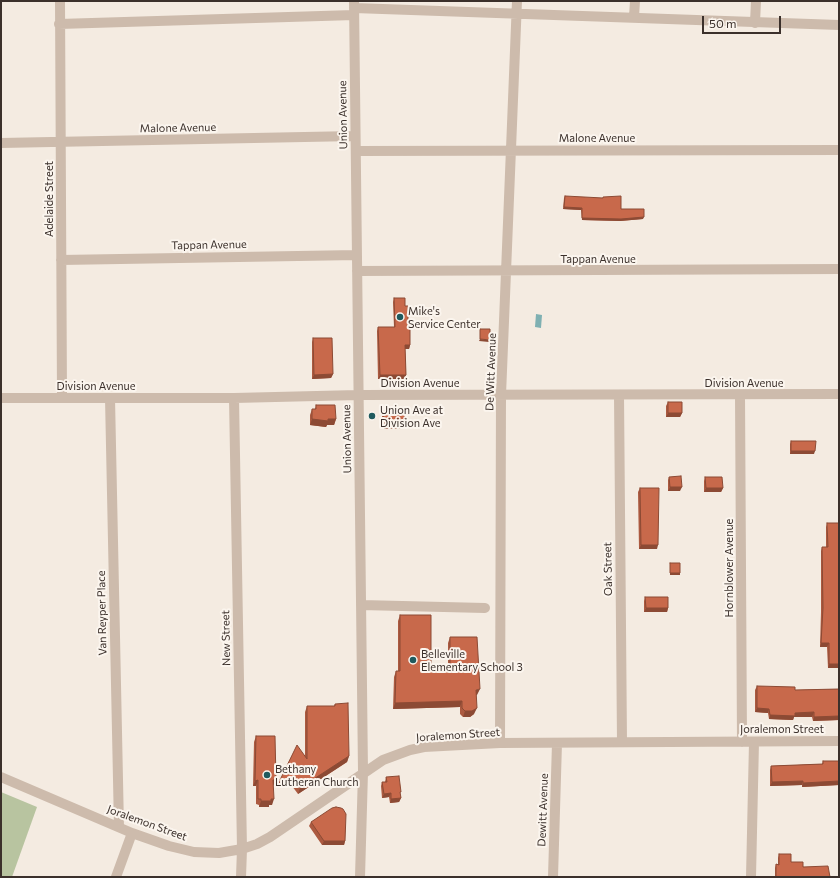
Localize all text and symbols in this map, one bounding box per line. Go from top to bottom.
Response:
scale bar [704,8,783,34]
text: 50 m [709,16,737,30]
street label: Union Avenue [336,80,350,150]
street label: Malone Avenue [140,121,216,135]
street label: Malone Avenue [559,131,635,145]
street label: Adelaide Street [42,161,56,237]
street label: Tappan Avenue [171,238,247,252]
street label: Tappan Avenue [560,252,636,266]
place label: Mike's Service Center [408,304,481,330]
marker: Mike's Service Center [395,312,405,322]
street label: De Witt Avenue [483,333,499,411]
street label: Division Avenue [381,376,459,390]
street label: Division Avenue [705,376,783,390]
street label: Division Avenue [57,379,135,393]
place label: Union Ave at Division Ave [380,403,443,429]
street label: Union Avenue [340,404,354,474]
marker: Union Ave at Division Ave [367,411,377,421]
street label: Hornblower Avenue [722,519,736,617]
street label: Oak Street [601,542,615,596]
street label: Van Reyper Place [95,570,109,656]
street label: New Street [219,610,233,666]
place label: Belleville Elementary School 3 [421,647,523,673]
marker: Belleville Elementary School 3 [408,655,418,665]
street label: Joralemon Street [740,722,824,736]
street label: Joralemon Street [416,725,500,745]
place label: Bethany Lutheran Church [275,762,358,788]
marker: Bethany Lutheran Church [262,770,272,780]
street label: Dewitt Avenue [535,773,551,847]
street label: Joralemon Street [105,802,189,844]

